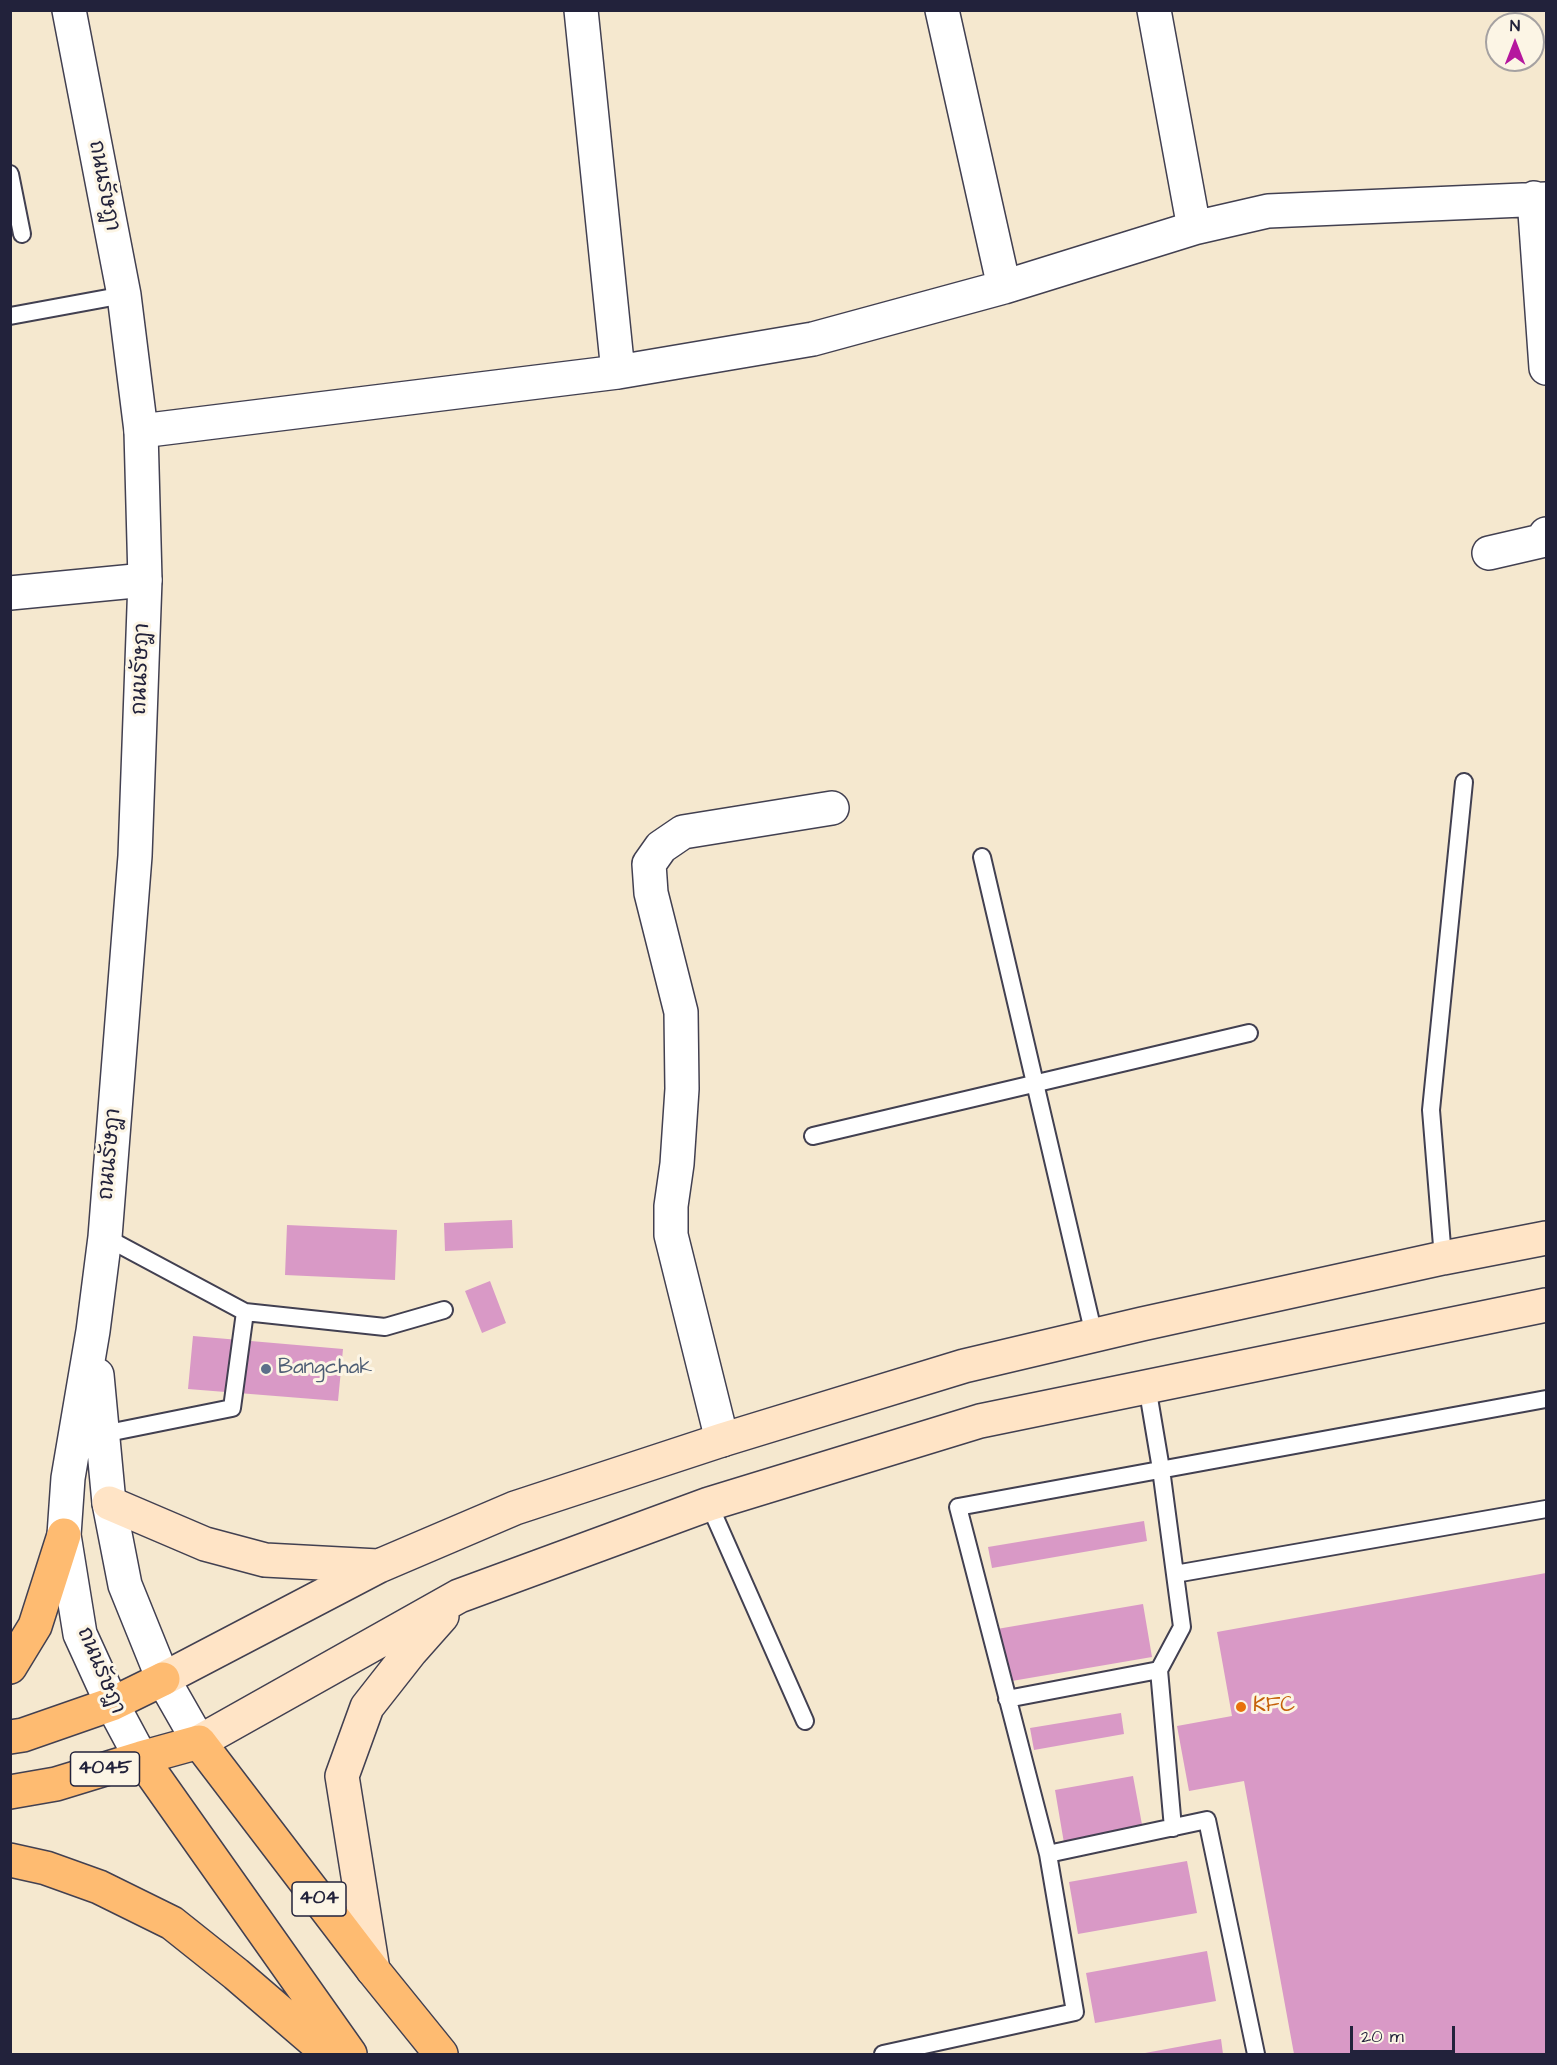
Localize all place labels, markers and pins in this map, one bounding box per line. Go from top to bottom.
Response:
place label: Bangchak [278,1356,372,1382]
marker: Bangchak [259,1362,273,1376]
place label: KFC [1253,1694,1295,1720]
marker: KFC [1234,1700,1248,1714]

